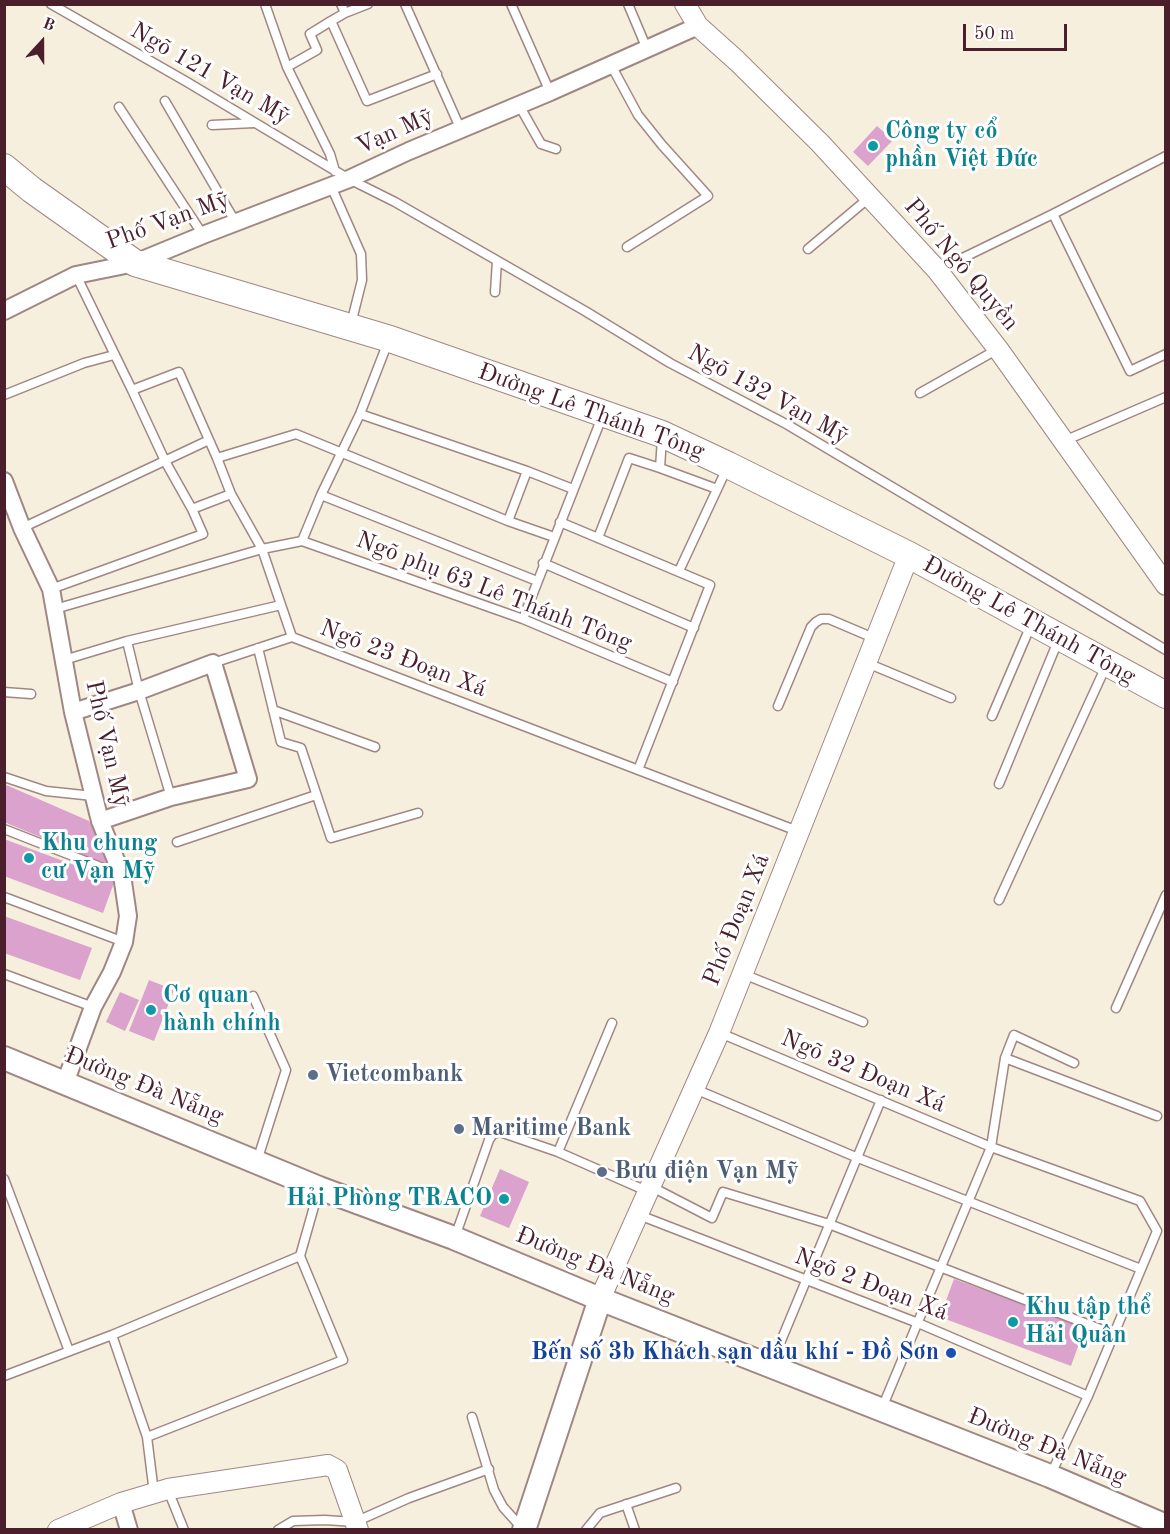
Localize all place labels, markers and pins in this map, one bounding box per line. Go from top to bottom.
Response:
place label: Công ty cổ phần Việt Đức [885,118,1038,174]
marker: Công ty cổ phần Việt Đức [866,139,880,153]
place label: Khu chung cư Vạn Mỹ [41,830,157,886]
marker: Khu chung cư Vạn Mỹ [22,851,36,865]
place label: Cơ quan hành chính [163,982,281,1038]
marker: Cơ quan hành chính [144,1003,158,1017]
place label: Vietcombank [325,1061,463,1089]
marker: Vietcombank [306,1068,320,1082]
place label: Maritime Bank [471,1115,631,1143]
marker: Maritime Bank [452,1122,466,1136]
place label: Bưu điện Vạn Mỹ [614,1158,799,1186]
marker: Bưu điện Vạn Mỹ [595,1165,609,1179]
place label: Hải Phòng TRACO [286,1185,492,1213]
marker: Hải Phòng TRACO [497,1192,511,1206]
place label: Khu tập thể Hải Quân [1025,1294,1151,1350]
marker: Khu tập thể Hải Quân [1006,1315,1020,1329]
place label: Bến số 3b Khách sạn dầu khí - Đồ Sơn [531,1339,939,1367]
marker: Bến số 3b Khách sạn dầu khí - Đồ Sơn [944,1346,958,1360]

